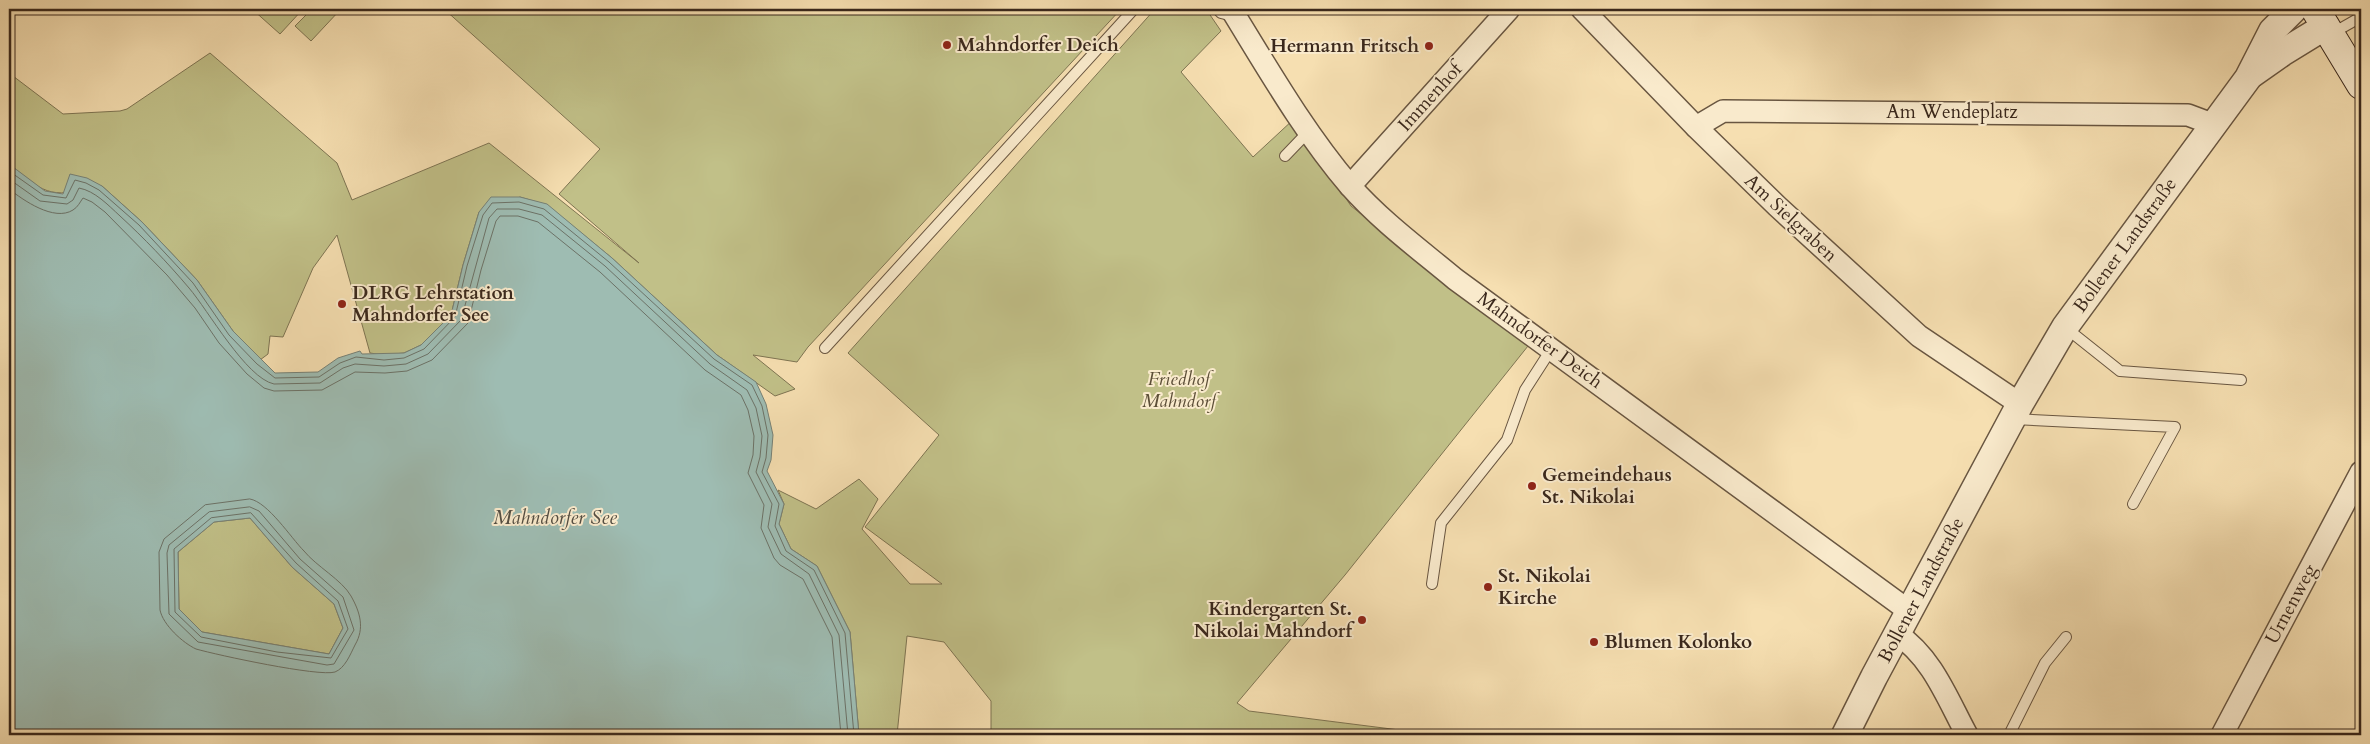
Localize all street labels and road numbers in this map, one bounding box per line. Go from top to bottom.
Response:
street label: Immenhof [1392,55,1470,137]
street label: Am Wendeplatz [1886,99,2018,125]
street label: Am Sielgraben [1739,168,1843,268]
street label: Bollener Landstraße [2067,172,2183,318]
street label: Mahndorfer Deich [1472,286,1609,395]
street label: Bollener Landstraße [1872,513,1970,667]
street label: Urnenweg [2259,559,2323,649]

